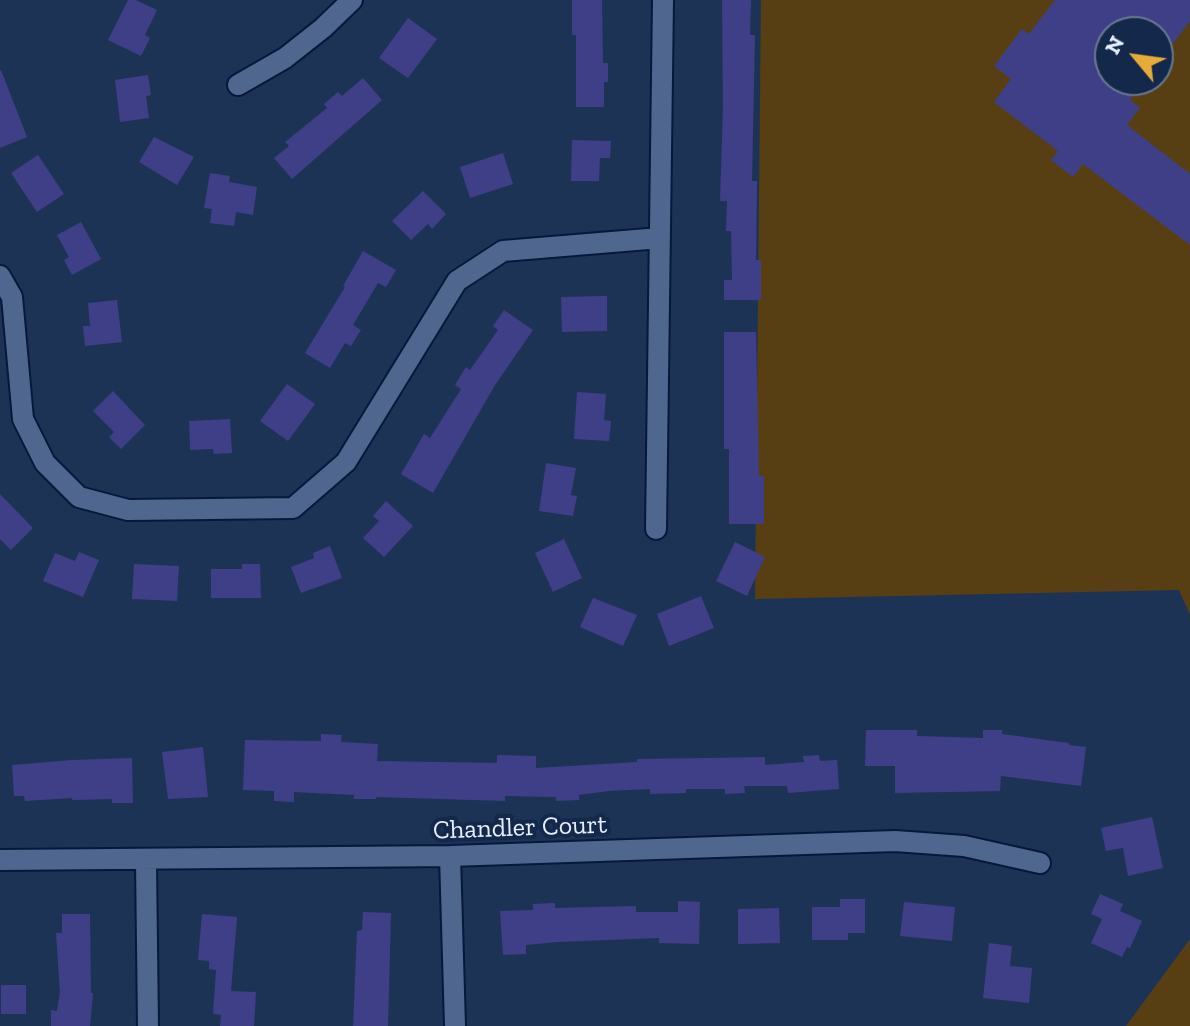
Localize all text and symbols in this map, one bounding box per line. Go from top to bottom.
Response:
north arrow [1094,16,1174,96]
text: N [1098,31,1130,59]
street label: Chandler Court [432,809,608,847]

